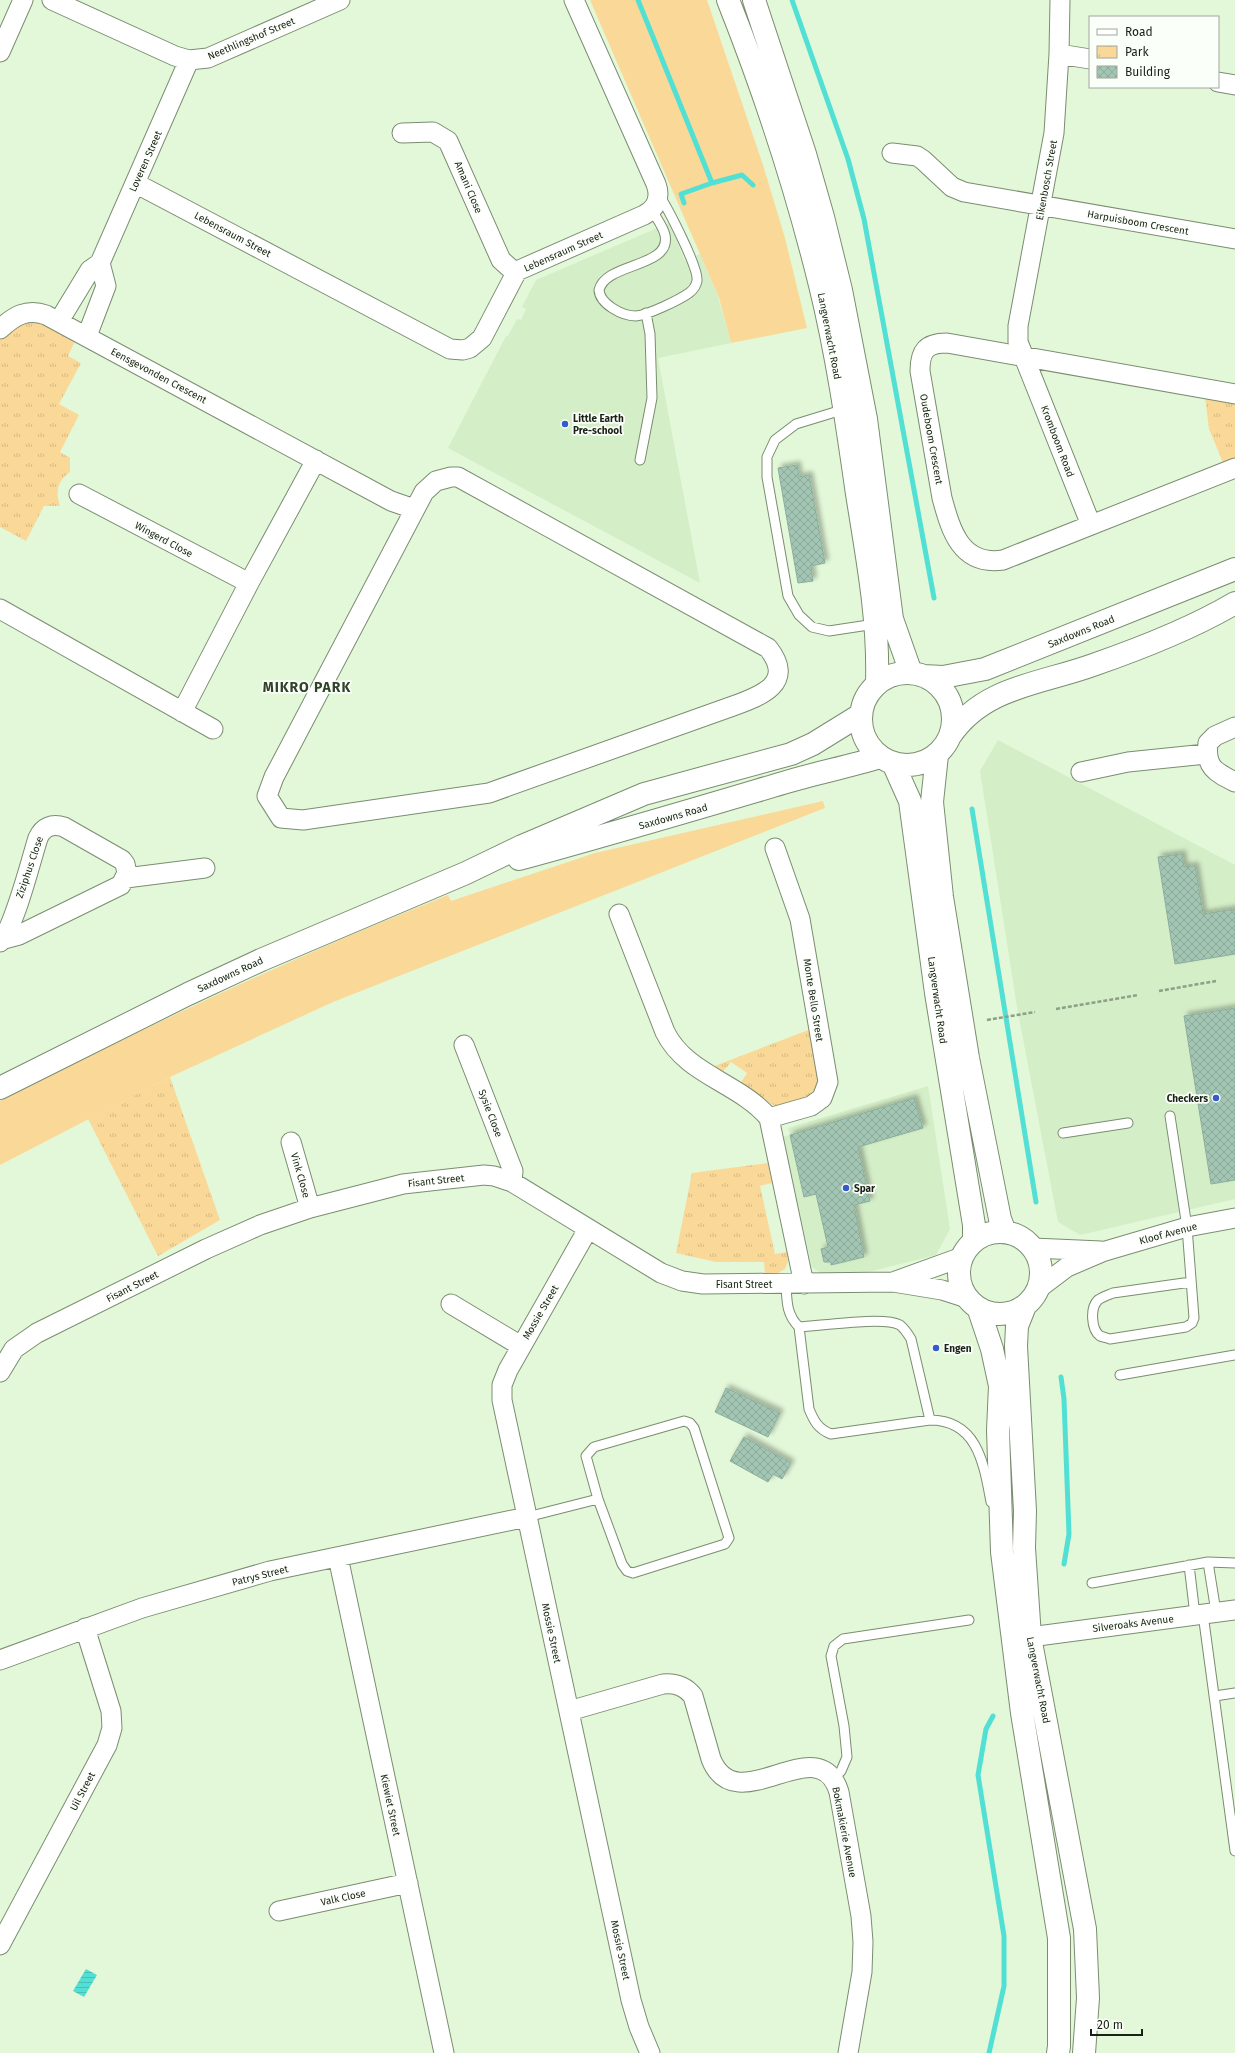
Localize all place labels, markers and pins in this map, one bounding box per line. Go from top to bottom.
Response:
place label: Little Earth Pre-school [573,413,624,437]
marker: Little Earth Pre-school [560,419,570,429]
place label: Checkers [1167,1093,1208,1105]
marker: Checkers [1211,1093,1221,1103]
marker: Spar [841,1183,851,1193]
place label: Spar [854,1183,876,1195]
marker: Engen [931,1343,941,1353]
place label: Engen [944,1343,972,1355]

